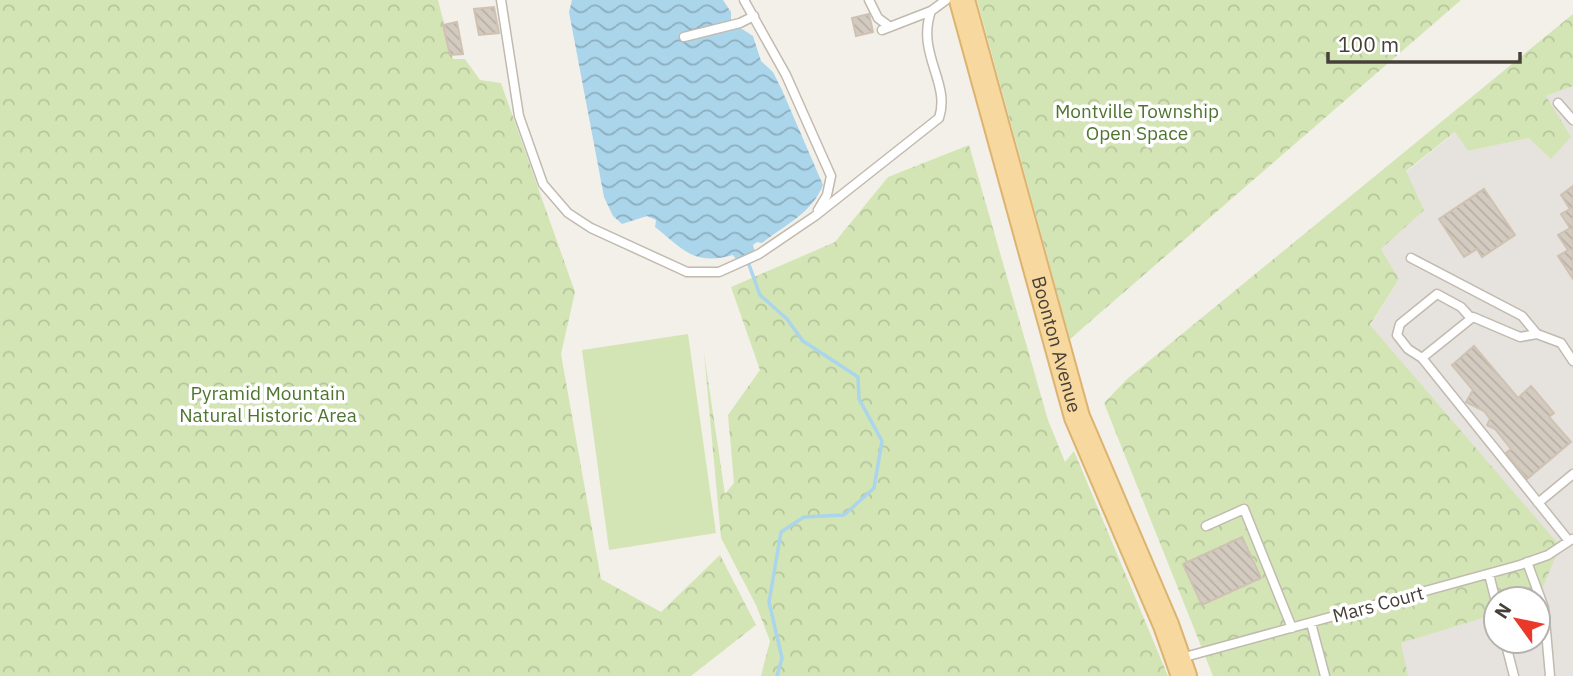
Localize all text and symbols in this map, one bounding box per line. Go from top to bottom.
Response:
scale bar [1328,21,1520,65]
text: 100 m [1338,30,1399,58]
park label: Montville Township Open Space [1055,99,1219,145]
street label: Boonton Avenue [1027,273,1087,415]
park label: Pyramid Mountain Natural Historic Area [179,381,357,427]
street label: Mars Court [1330,580,1426,628]
north arrow [1482,585,1552,655]
text: N [1489,598,1517,623]

